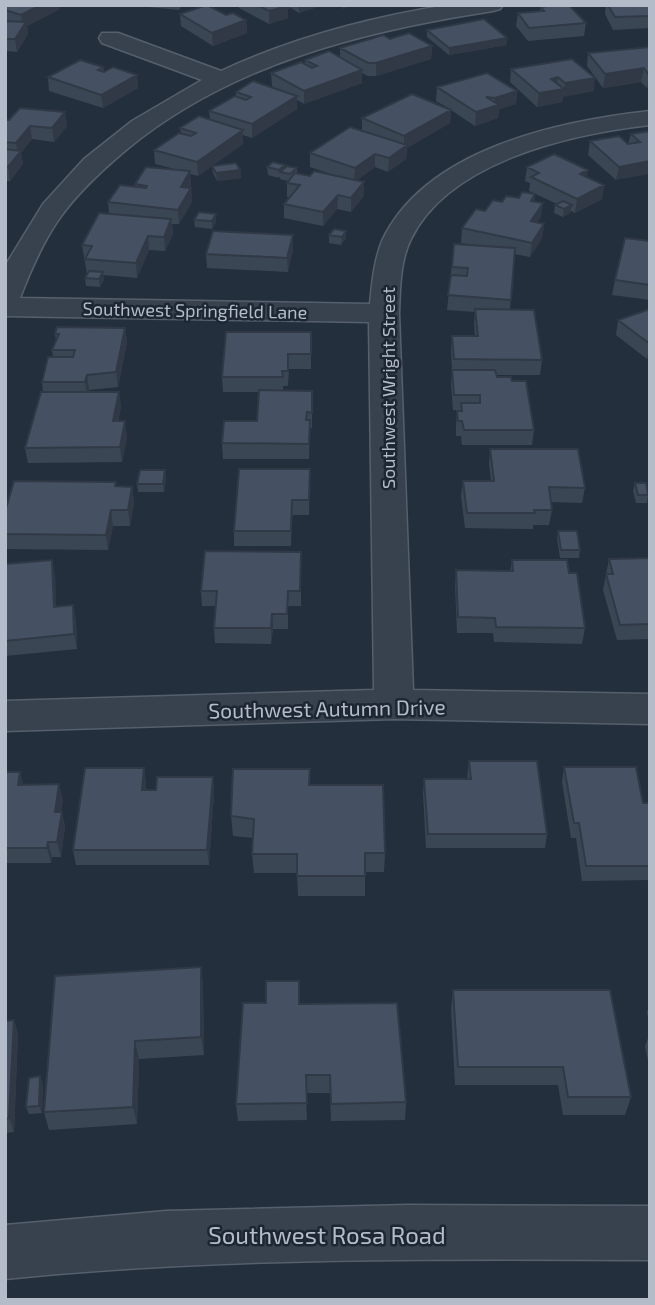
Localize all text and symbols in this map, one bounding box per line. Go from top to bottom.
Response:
street label: Southwest Wright Street [377,287,399,489]
street label: Southwest Springfield Lane [83,297,307,323]
street label: Southwest Autumn Drive [208,693,446,723]
street label: Southwest Rosa Road [208,1220,446,1249]

